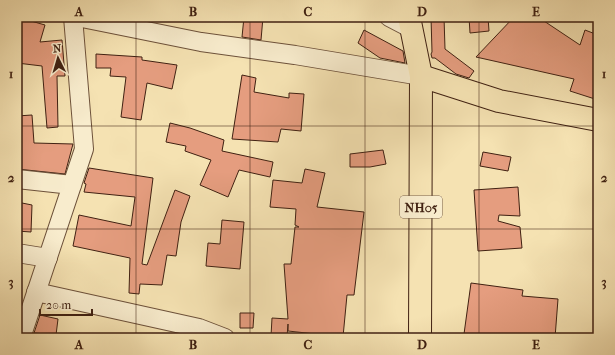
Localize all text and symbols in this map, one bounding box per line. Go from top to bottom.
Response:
text: A [74,4,84,19]
text: B [189,4,198,19]
text: C [304,4,313,19]
text: D [417,4,427,19]
text: E [532,4,540,19]
north arrow [38,38,78,78]
text: N [52,42,63,55]
text: 1 [9,66,14,81]
text: 1 [602,66,607,81]
text: 2 [8,170,15,185]
text: 2 [601,170,608,185]
road number: NH05 [400,196,442,218]
text: 3 [8,274,14,290]
text: 3 [601,274,607,290]
scale bar [40,291,92,317]
text: 20 m [46,298,71,312]
text: A [74,337,84,352]
text: B [189,337,198,352]
text: C [304,337,313,352]
text: D [417,337,427,352]
text: E [532,337,540,352]

